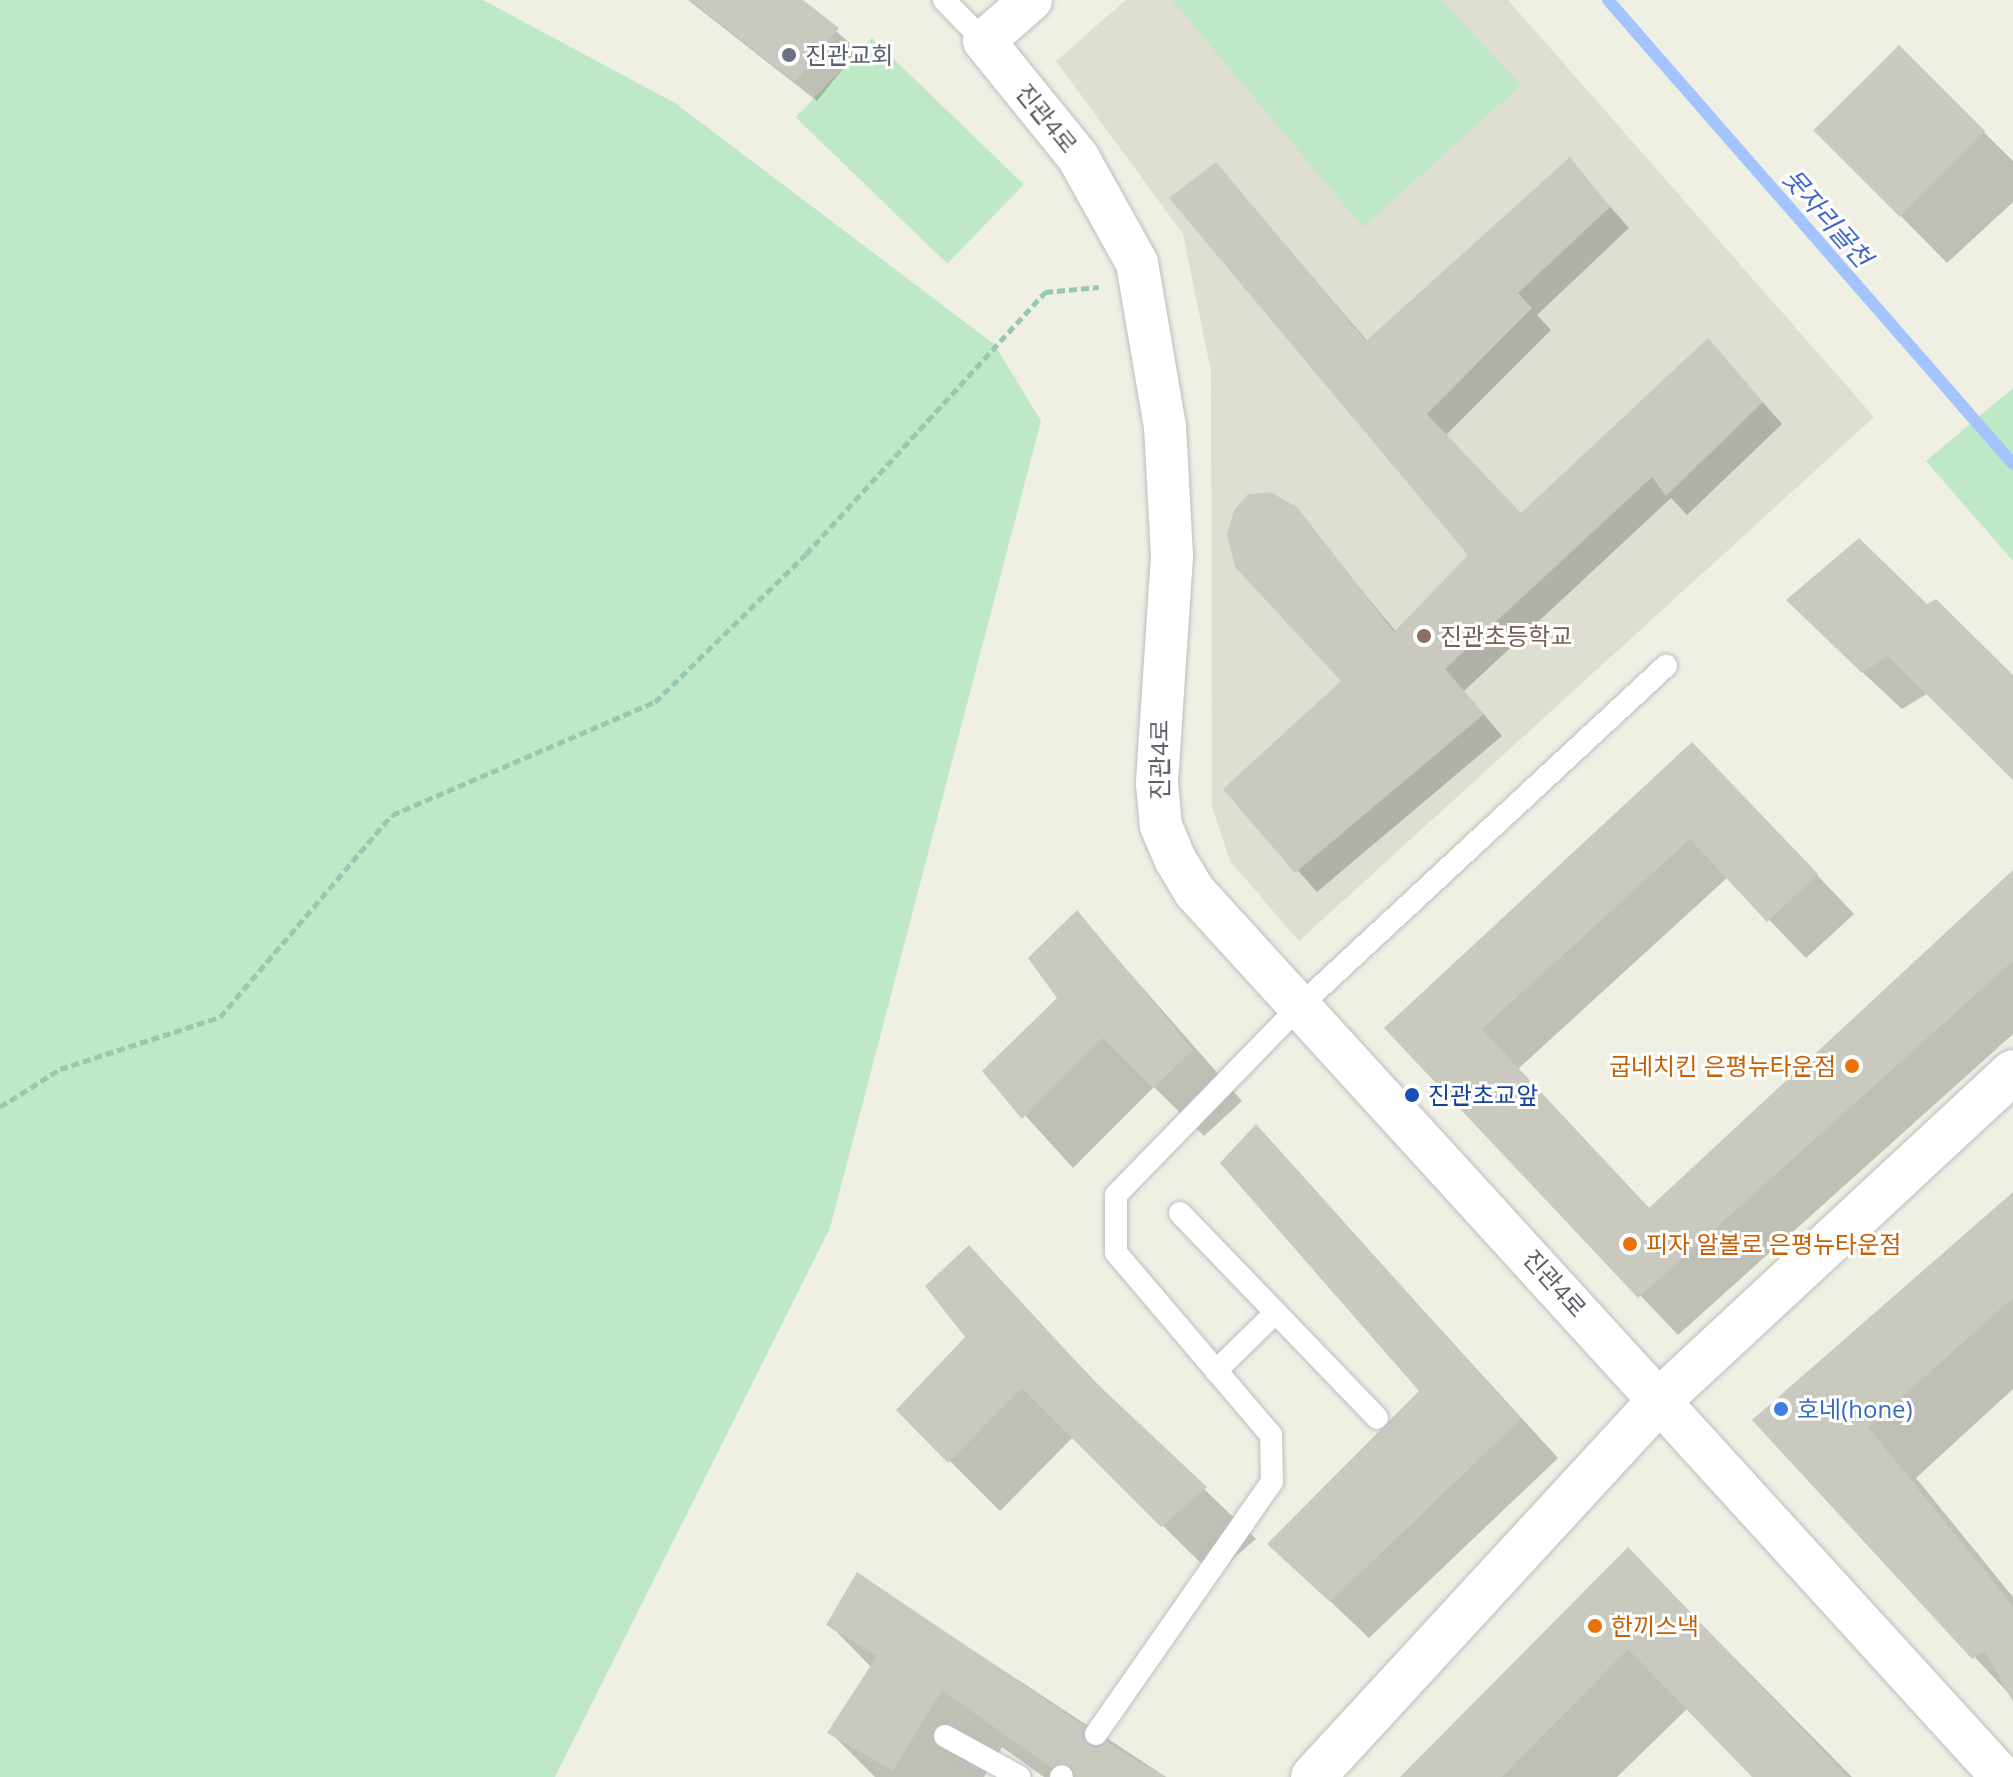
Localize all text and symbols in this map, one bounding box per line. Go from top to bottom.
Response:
place label: 진관교회 [805,41,893,69]
marker: 진관교회 [780,46,798,64]
street label: 진관4로 [1011,78,1083,158]
water label: 못자리골천 [1776,163,1878,273]
place label: 진관초등학교 [1440,622,1572,650]
marker: 진관초등학교 [1415,627,1433,645]
street label: 진관4로 [1145,720,1173,800]
place label: 굽네치킨 은평뉴타운점 [1609,1052,1836,1080]
marker: 굽네치킨 은평뉴타운점 [1843,1057,1861,1075]
place label: 진관초교앞 [1428,1081,1538,1109]
marker: 진관초교앞 [1403,1086,1421,1104]
place label: 피자 알볼로 은평뉴타운점 [1646,1230,1901,1258]
marker: 피자 알볼로 은평뉴타운점 [1621,1235,1639,1253]
street label: 진관4로 [1518,1244,1592,1322]
place label: 호네(hone) [1797,1395,1913,1423]
marker: 호네(hone) [1772,1400,1790,1418]
place label: 한끼스낵 [1611,1612,1699,1640]
marker: 한끼스낵 [1586,1617,1604,1635]

